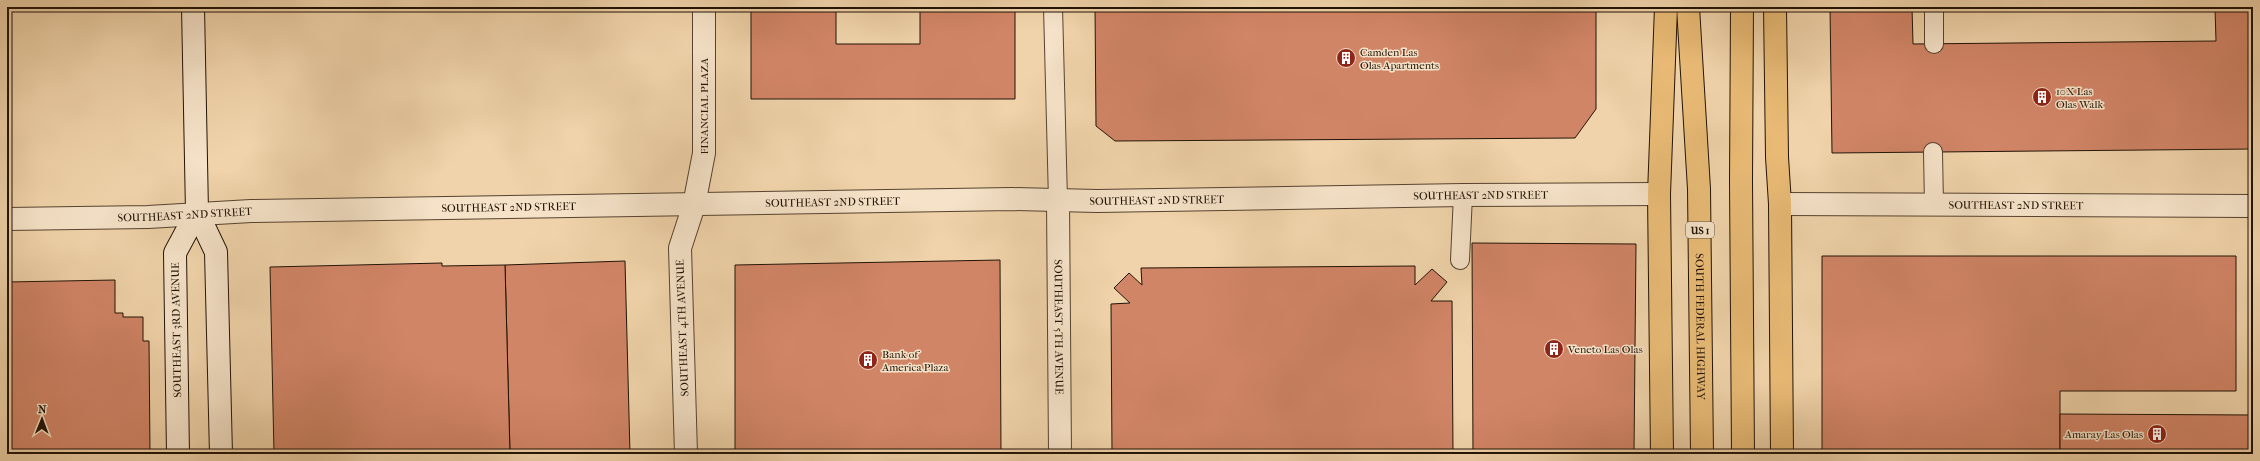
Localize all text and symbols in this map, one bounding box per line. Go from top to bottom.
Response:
place label: Camden Las Olas Apartments [1360,46,1439,72]
building icon: Camden Las Olas Apartments [1335,47,1357,69]
street label: FINANCIAL PLAZA [698,57,711,155]
place label: 10X Las Olas Walk [2056,85,2103,111]
building icon: 10X Las Olas Walk [2031,86,2053,108]
street label: SOUTHEAST 2ND STREET [1413,189,1549,203]
street label: SOUTHEAST 2ND STREET [1089,193,1225,208]
street label: SOUTHEAST 2ND STREET [765,195,901,210]
street label: SOUTHEAST 2ND STREET [1949,199,2084,212]
street label: SOUTHEAST 2ND STREET [441,200,577,215]
street label: SOUTHEAST 2ND STREET [117,205,253,224]
road number: US 1 [1686,222,1714,238]
street label: SOUTH FEDERAL HIGHWAY [1693,253,1707,401]
street label: SOUTHEAST 4TH AVENUE [674,259,691,397]
street label: SOUTHEAST 5TH AVENUE [1051,259,1066,395]
street label: SOUTHEAST 3RD AVENUE [169,262,184,398]
building icon: Veneto Las Olas [1543,338,1565,360]
place label: Veneto Las Olas [1567,343,1643,356]
place label: Bank of America Plaza [881,348,949,374]
building icon: Bank of America Plaza [857,349,879,371]
north arrow [22,399,62,439]
text: N [38,403,47,416]
building icon: Amaray Las Olas [2146,423,2168,445]
place label: Amaray Las Olas [2064,428,2143,441]

